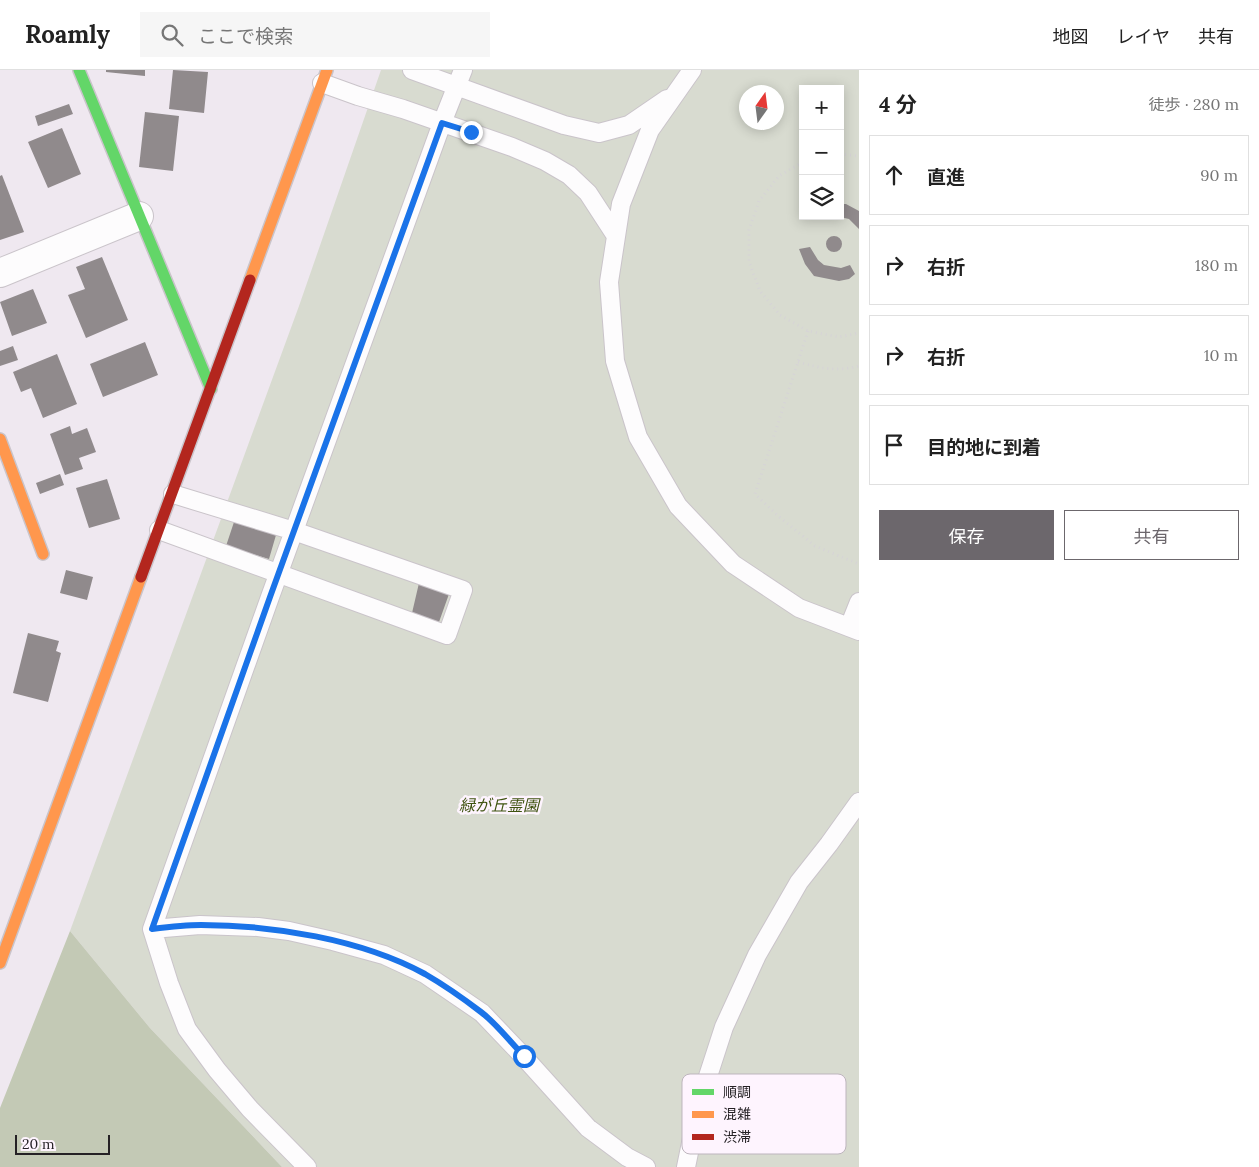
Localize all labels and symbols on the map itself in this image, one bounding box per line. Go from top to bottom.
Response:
north arrow [739,85,784,130]
route end [460,121,483,144]
park label: 緑が丘霊園 [459,795,541,815]
route start [513,1045,536,1068]
legend [682,1074,846,1154]
text: 順調 [723,1083,751,1101]
text: 混雑 [723,1105,751,1123]
text: 渋滞 [723,1128,751,1146]
scale bar [15,1132,110,1155]

